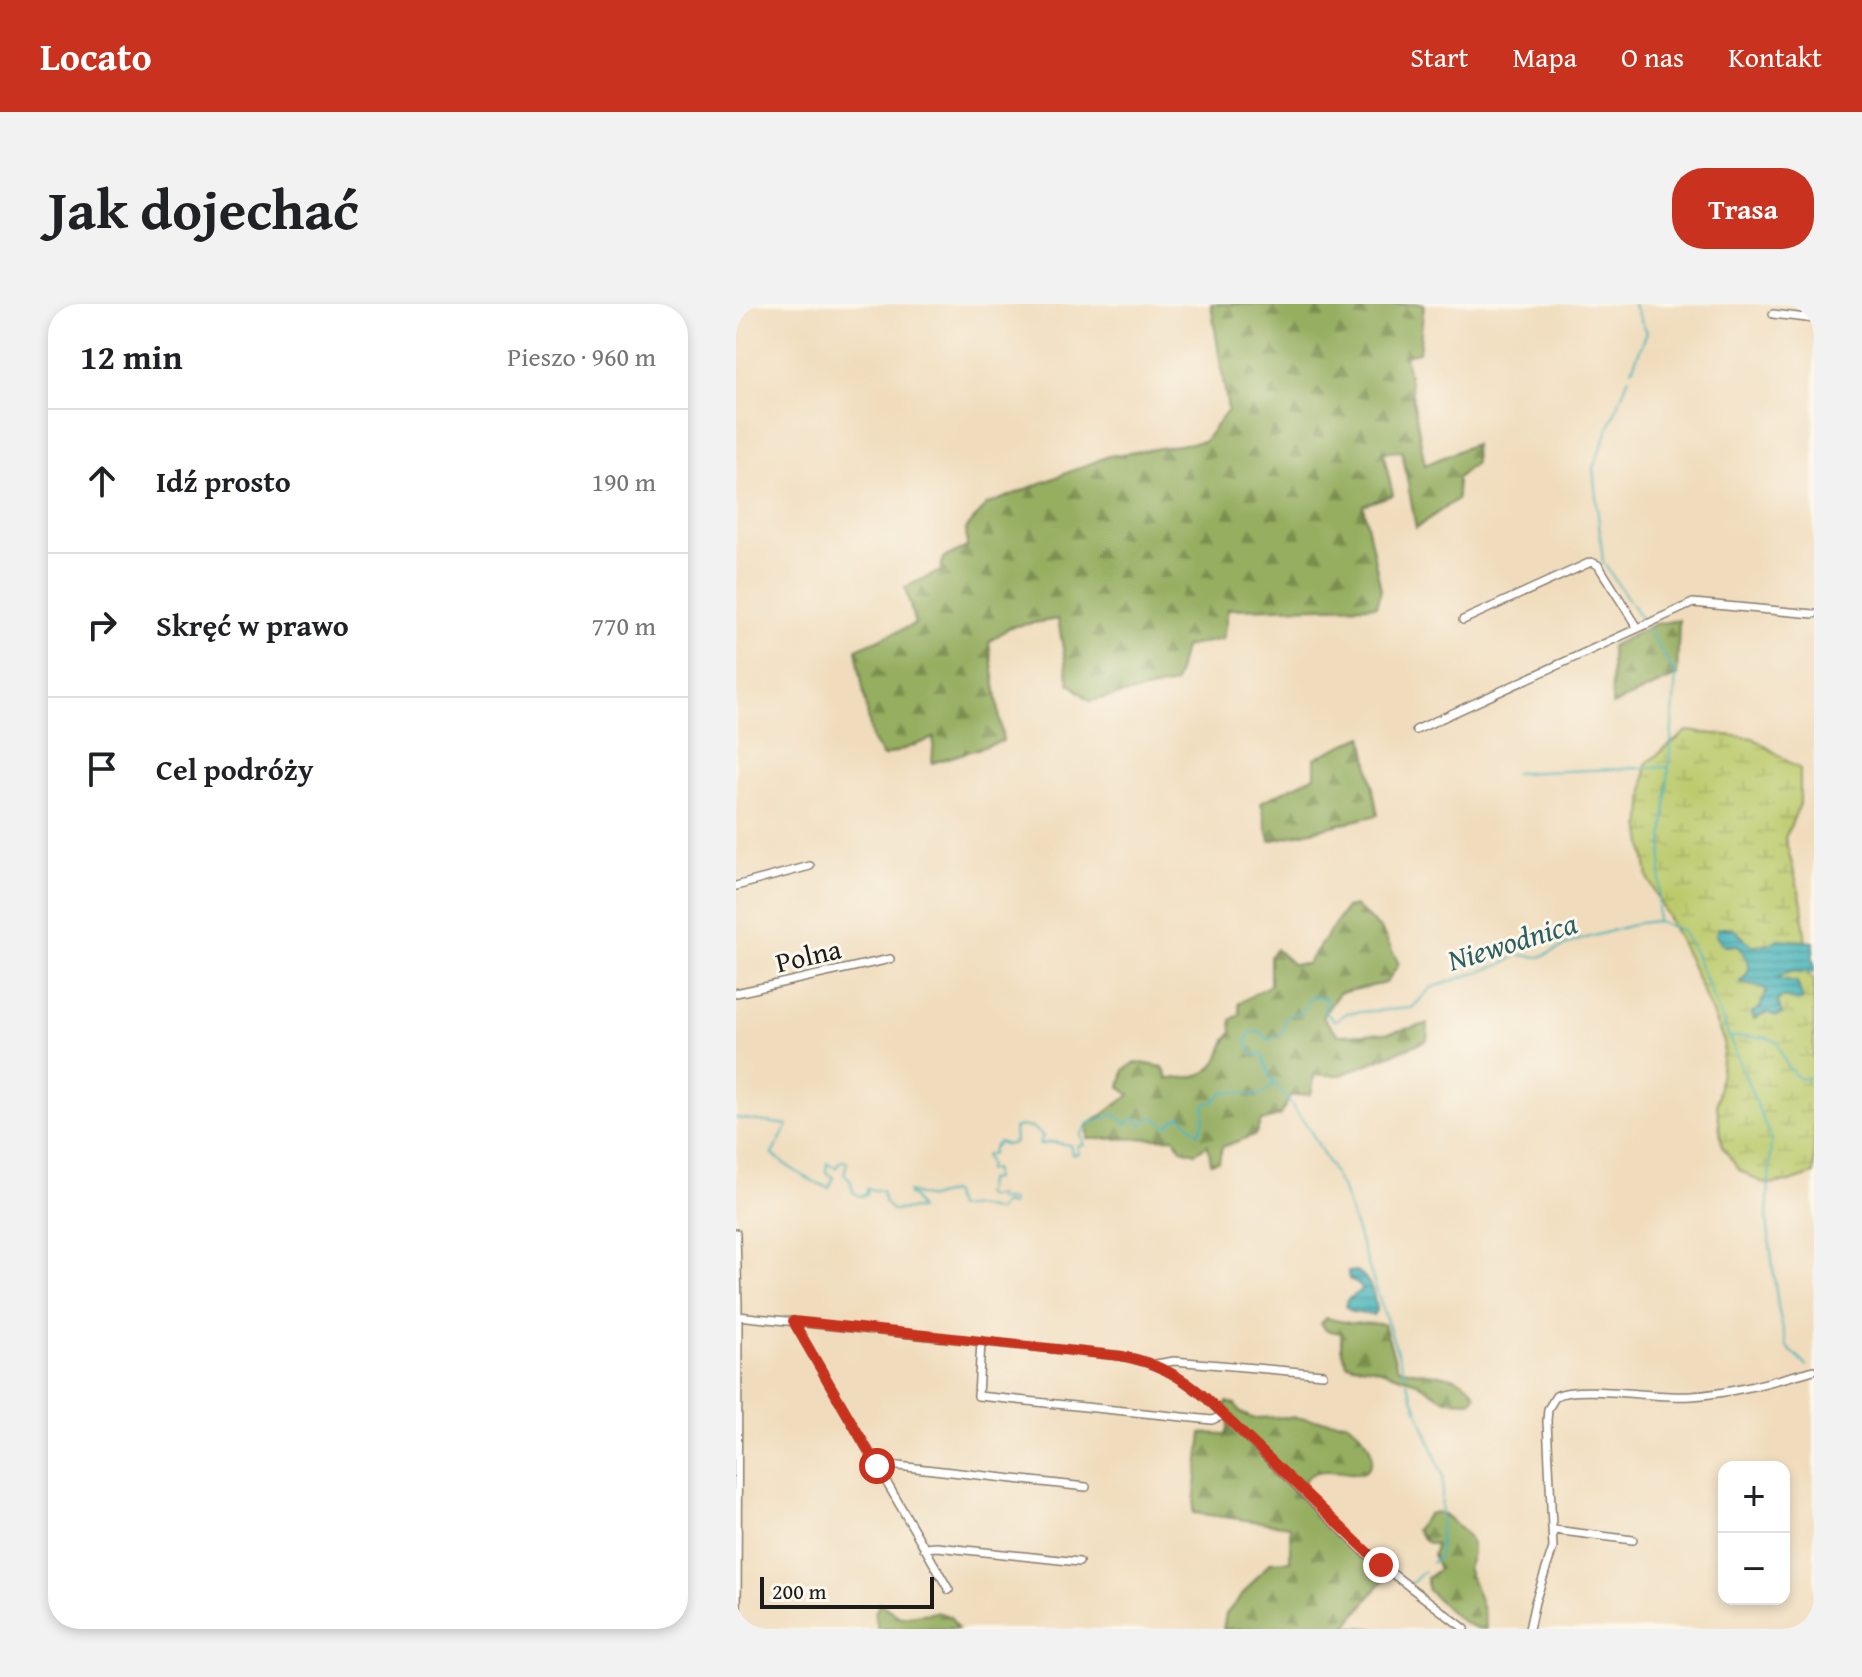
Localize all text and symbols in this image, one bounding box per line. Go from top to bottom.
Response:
text: Locato [40,28,152,84]
text: Start [1410,36,1468,77]
text: Mapa [1512,36,1577,77]
text: O nas [1621,36,1684,77]
text: Kontakt [1728,36,1822,77]
text: Jak dojechać [48,167,359,250]
button: Trasa [1672,168,1814,249]
text: 12 min [80,332,182,381]
text: Pieszo · 960 m [507,337,656,376]
icon: ahead [80,459,124,503]
text: Idź prosto [156,459,291,503]
text: 190 m [591,462,656,501]
icon: right [80,603,124,647]
text: Skręć w prawo [156,603,349,647]
text: 770 m [591,606,656,645]
icon: arrive [80,747,124,791]
text: Cel podróży [156,747,313,791]
water label: Niewodnica [1441,900,1582,982]
street label: Polna [771,927,846,982]
route start [859,1448,895,1484]
map controls [1718,1461,1790,1605]
button: + [1718,1461,1790,1533]
button: − [1718,1533,1790,1605]
route end [1363,1547,1399,1583]
scale bar [760,1573,934,1609]
text: 200 m [772,1575,827,1607]

